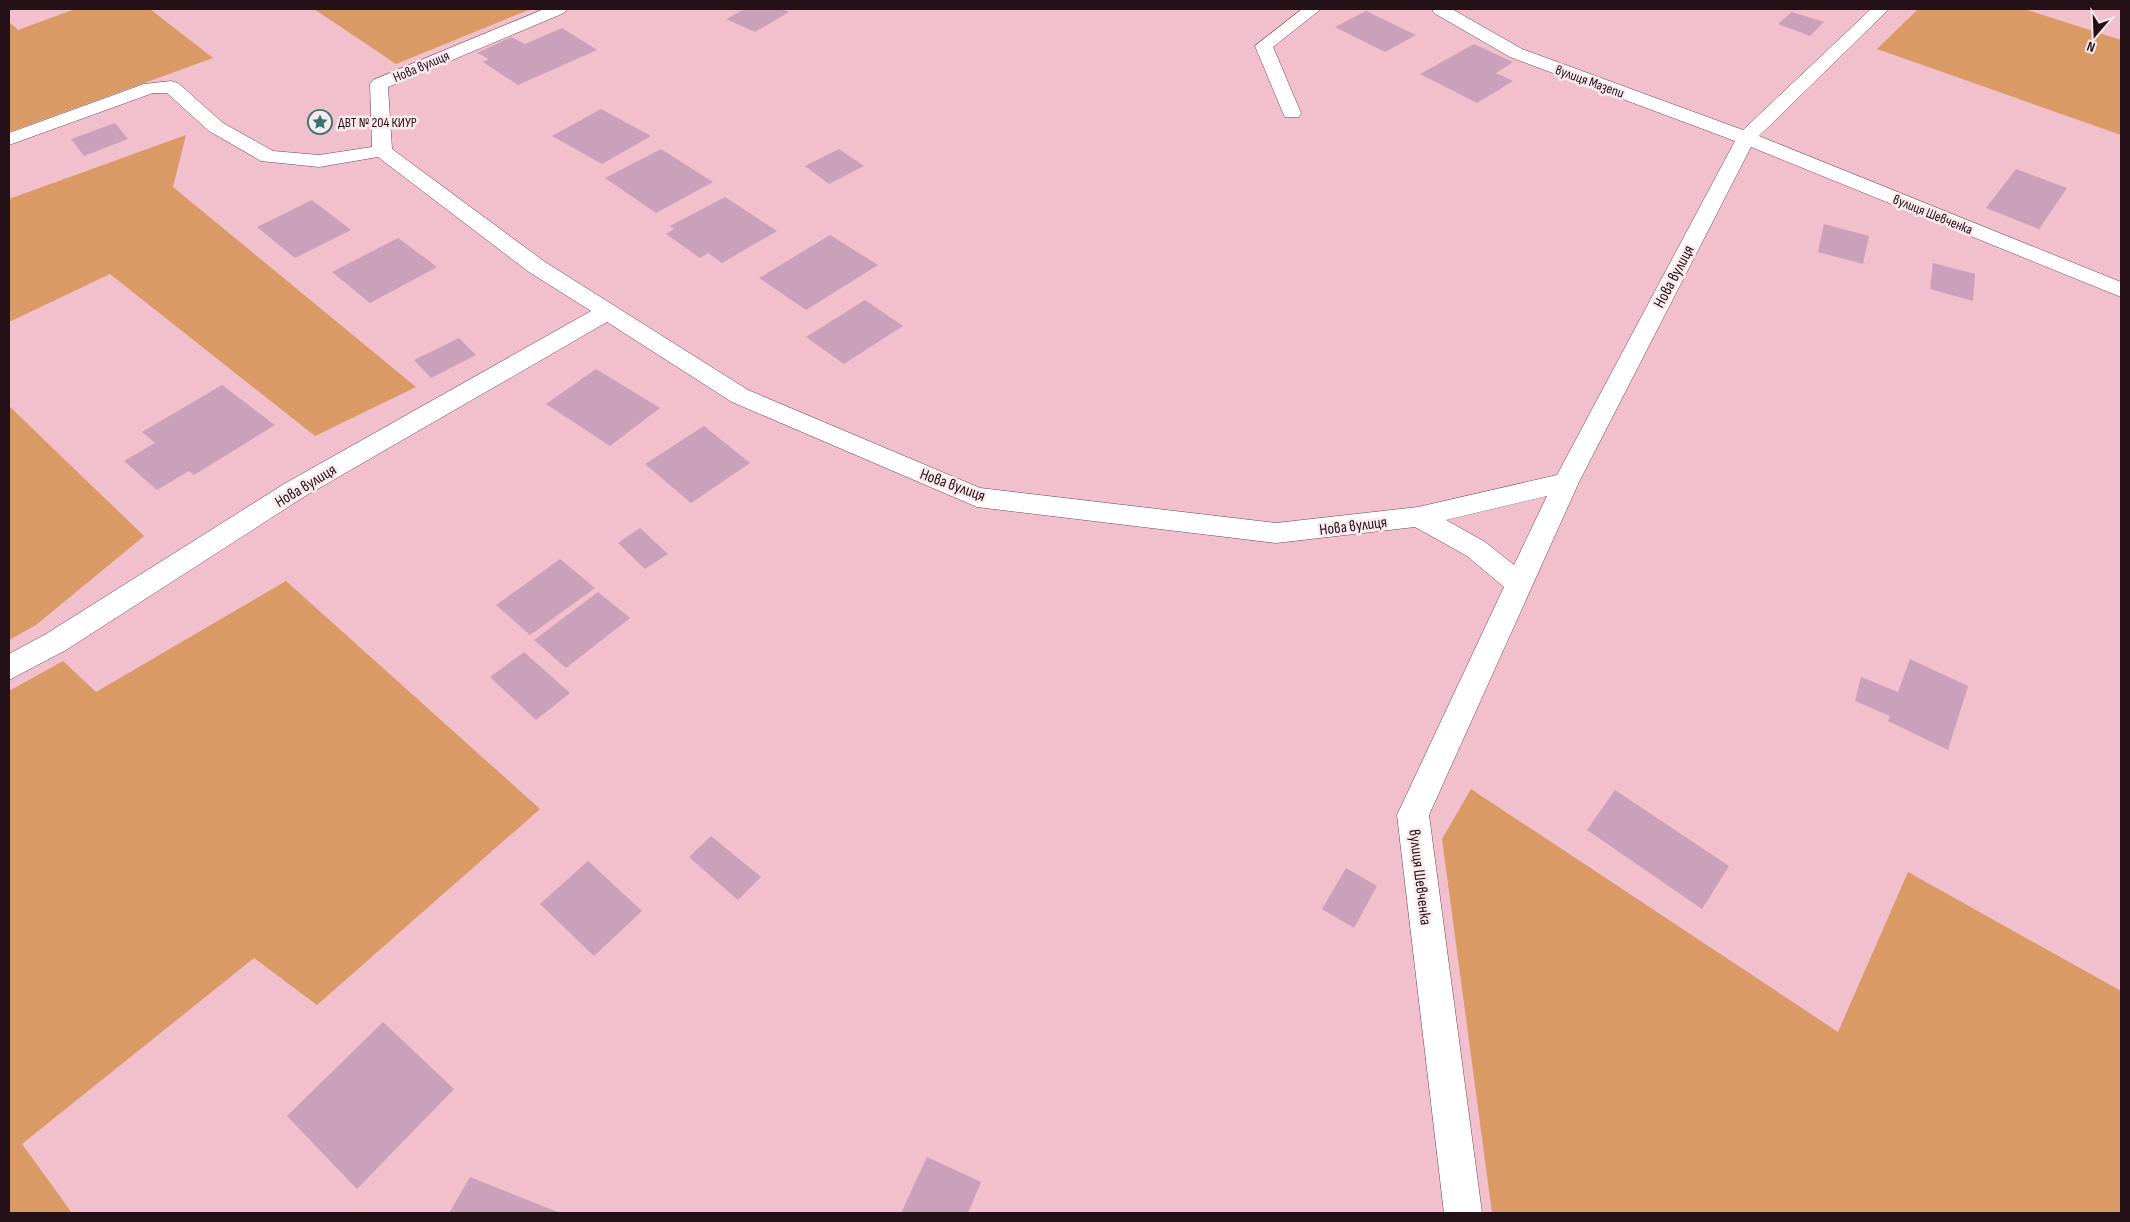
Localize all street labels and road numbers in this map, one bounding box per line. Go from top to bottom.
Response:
street label: Нова вулиця [390,47,452,86]
street label: вулиця Мазепи [1553,61,1627,102]
street label: вулиця Шевченка [1891,191,1975,238]
street label: Нова вулиця [1650,242,1699,311]
street label: Нова вулиця [272,461,340,512]
street label: Нова вулиця [917,465,988,506]
street label: Нова вулиця [1318,513,1388,540]
street label: вулиця Шевченка [1404,828,1435,926]

